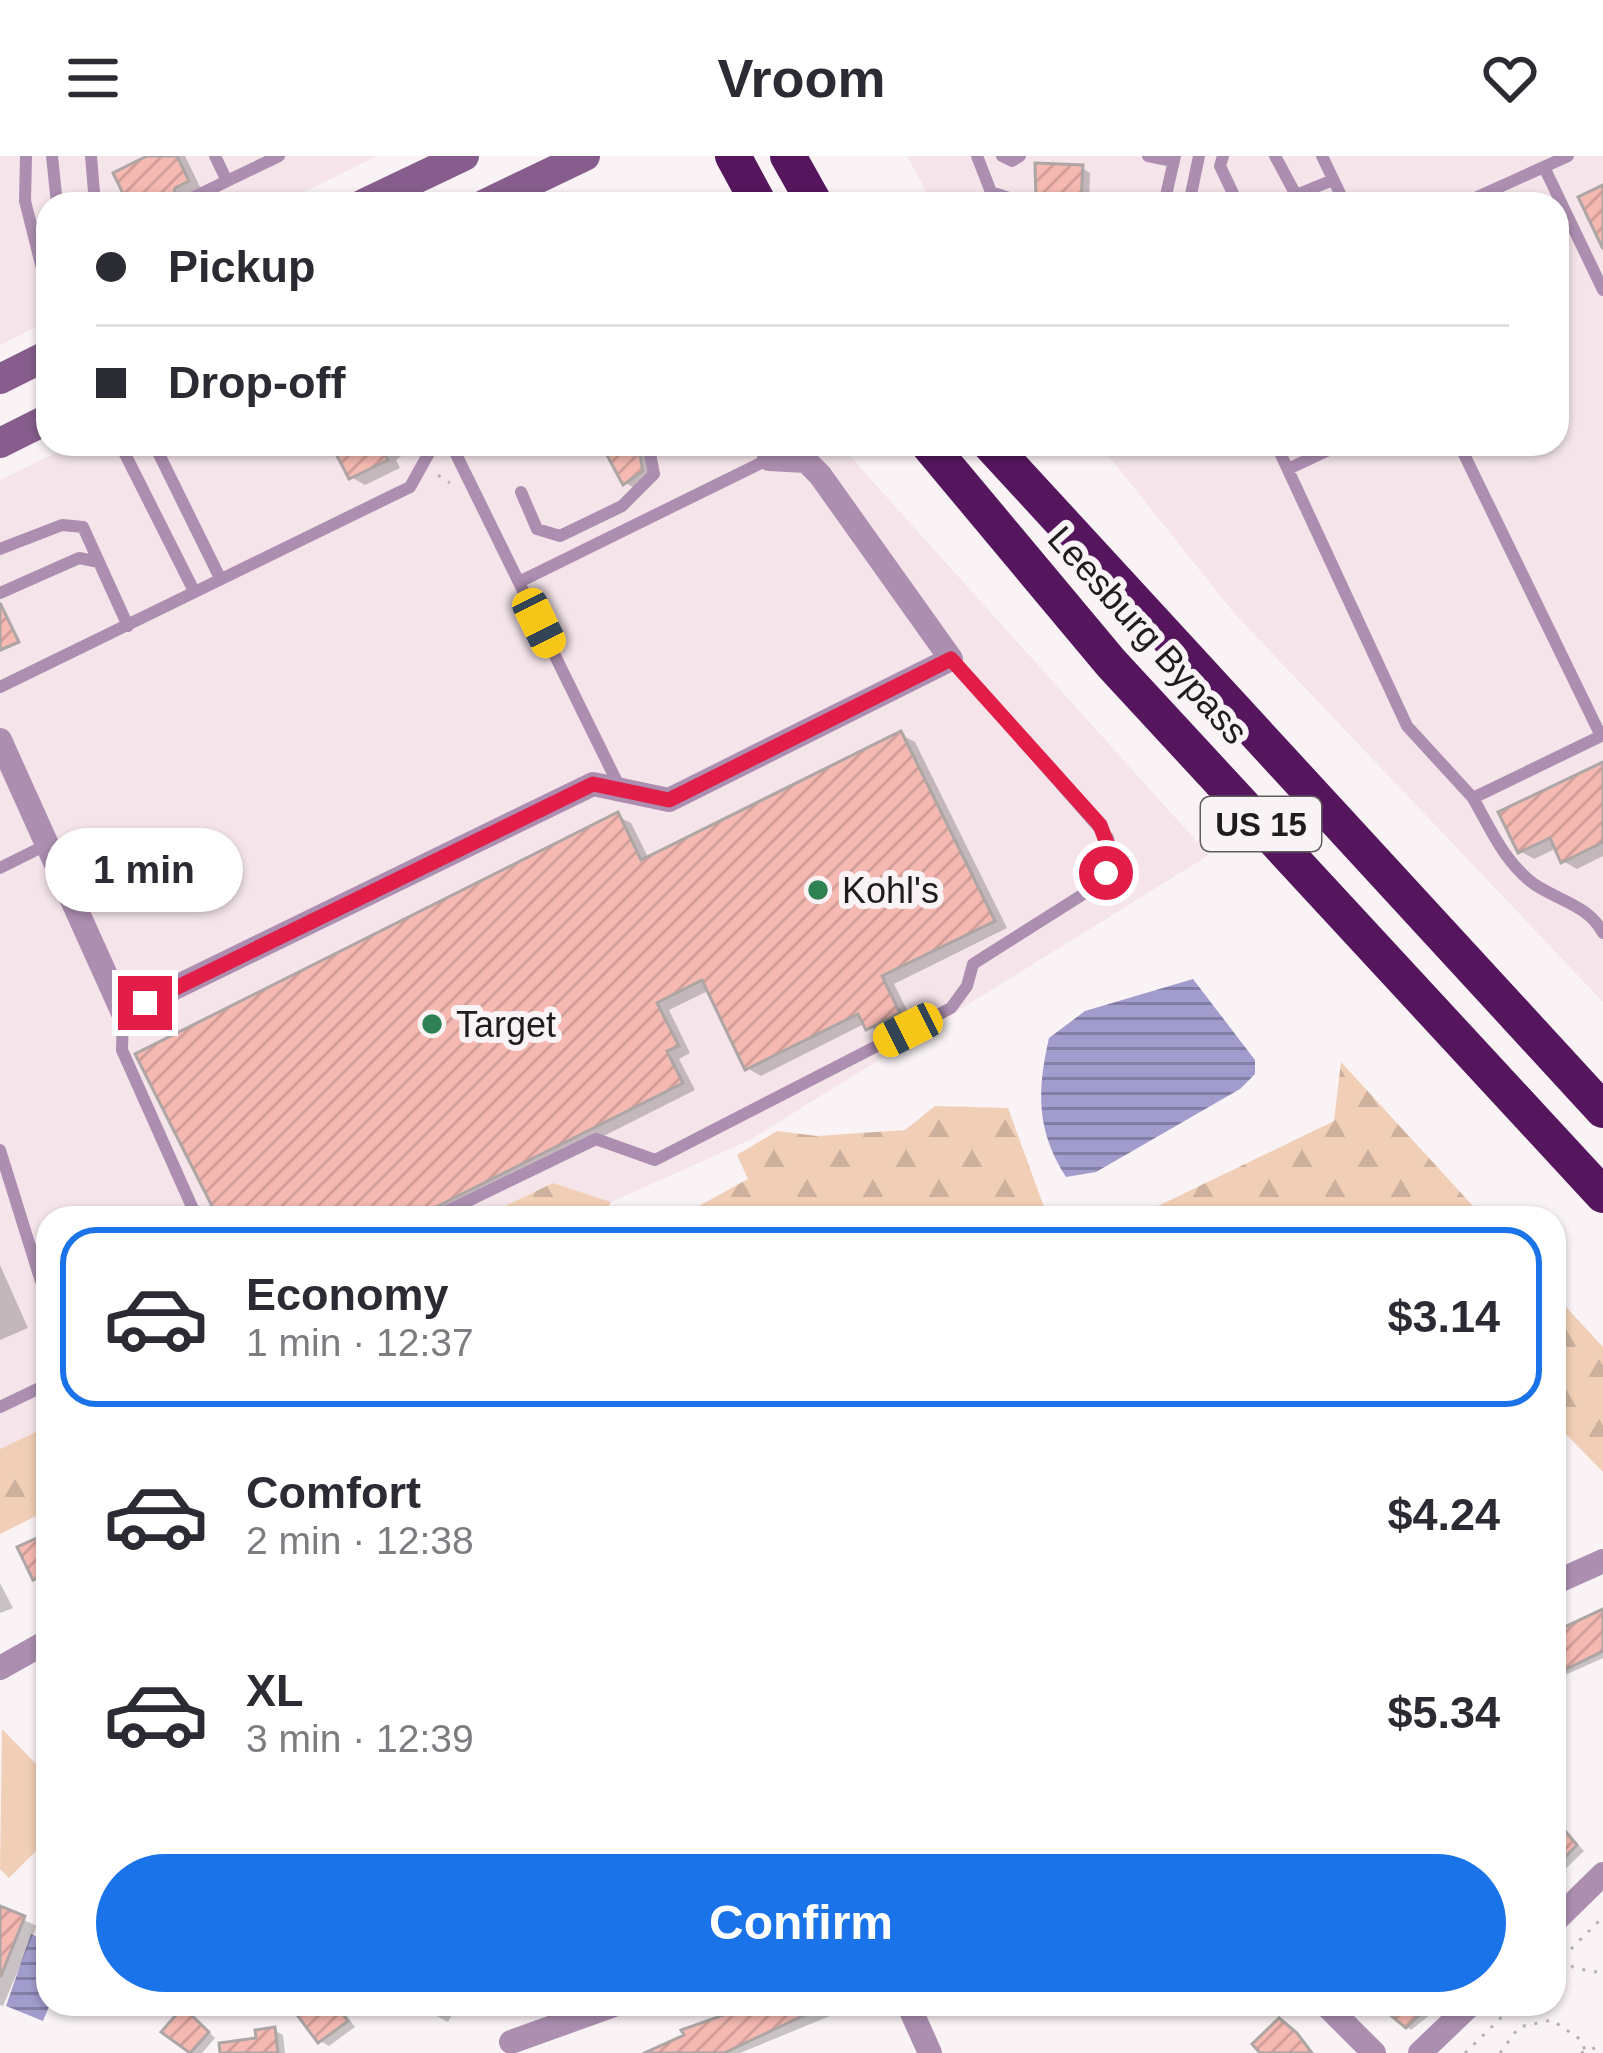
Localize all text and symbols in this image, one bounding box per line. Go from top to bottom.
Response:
icon: menu [60,45,126,111]
icon: heart [1477,45,1543,111]
text: Vroom [717,48,886,108]
text: Pickup [168,241,316,292]
text: Drop-off [168,357,345,408]
street label: Leesburg Bypass [1040,518,1256,752]
car [507,583,571,663]
road number: US 15 [1201,797,1321,851]
callout: 1 min [46,829,244,913]
route start [1079,846,1133,900]
text: 1 min [93,848,195,891]
place label: Kohl's [842,870,939,911]
marker: Kohl's [805,877,831,903]
route end [118,976,172,1030]
car [868,998,948,1062]
place label: Target [456,1004,556,1045]
marker: Target [419,1011,445,1037]
icon: car [102,1263,210,1371]
text: Economy [246,1269,449,1320]
text: $3.14 [1387,1291,1500,1342]
text: 1 min · 12:37 [246,1321,474,1364]
icon: car [102,1461,210,1569]
text: Comfort [246,1467,421,1518]
text: $4.24 [1387,1489,1500,1540]
text: 2 min · 12:38 [246,1519,474,1562]
icon: car [102,1659,210,1767]
text: XL [246,1665,304,1716]
text: $5.34 [1387,1687,1500,1738]
text: 3 min · 12:39 [246,1717,474,1760]
button: Confirm [96,1854,1506,1992]

